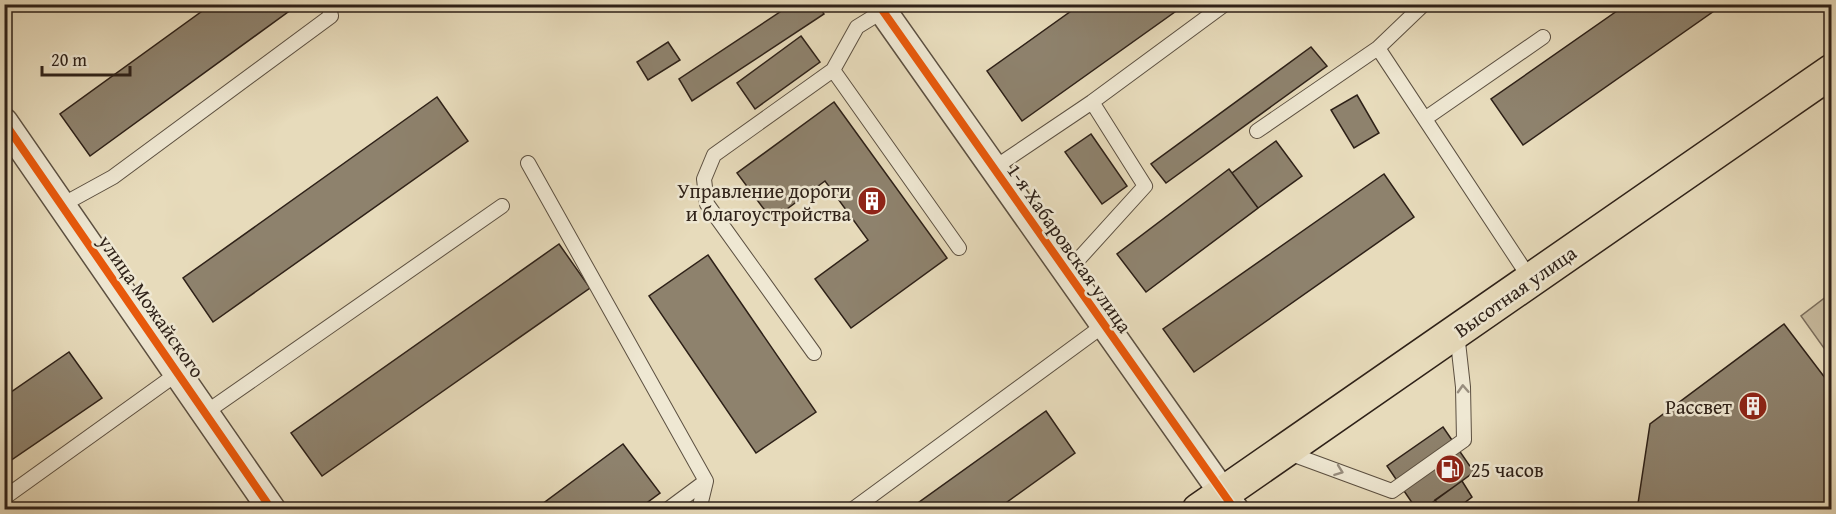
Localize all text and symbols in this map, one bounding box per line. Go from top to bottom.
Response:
scale bar [42,39,130,77]
text: 20 m [51,46,87,73]
street label: 1-я Хабаровская улица [1001,157,1140,339]
place label: Управление дороги и благоустройства [677,176,851,228]
building icon: Управление дороги и благоустройства [856,185,888,217]
street label: улица Можайского [91,228,212,383]
street label: Высотная улица [1448,238,1583,344]
one-way arrow [1456,385,1469,394]
building icon: Рассвет [1737,390,1769,422]
place label: Рассвет [1665,392,1732,421]
fuel station icon: 25 часов [1434,453,1466,485]
place label: 25 часов [1471,455,1544,484]
one-way arrow [1333,464,1344,477]

